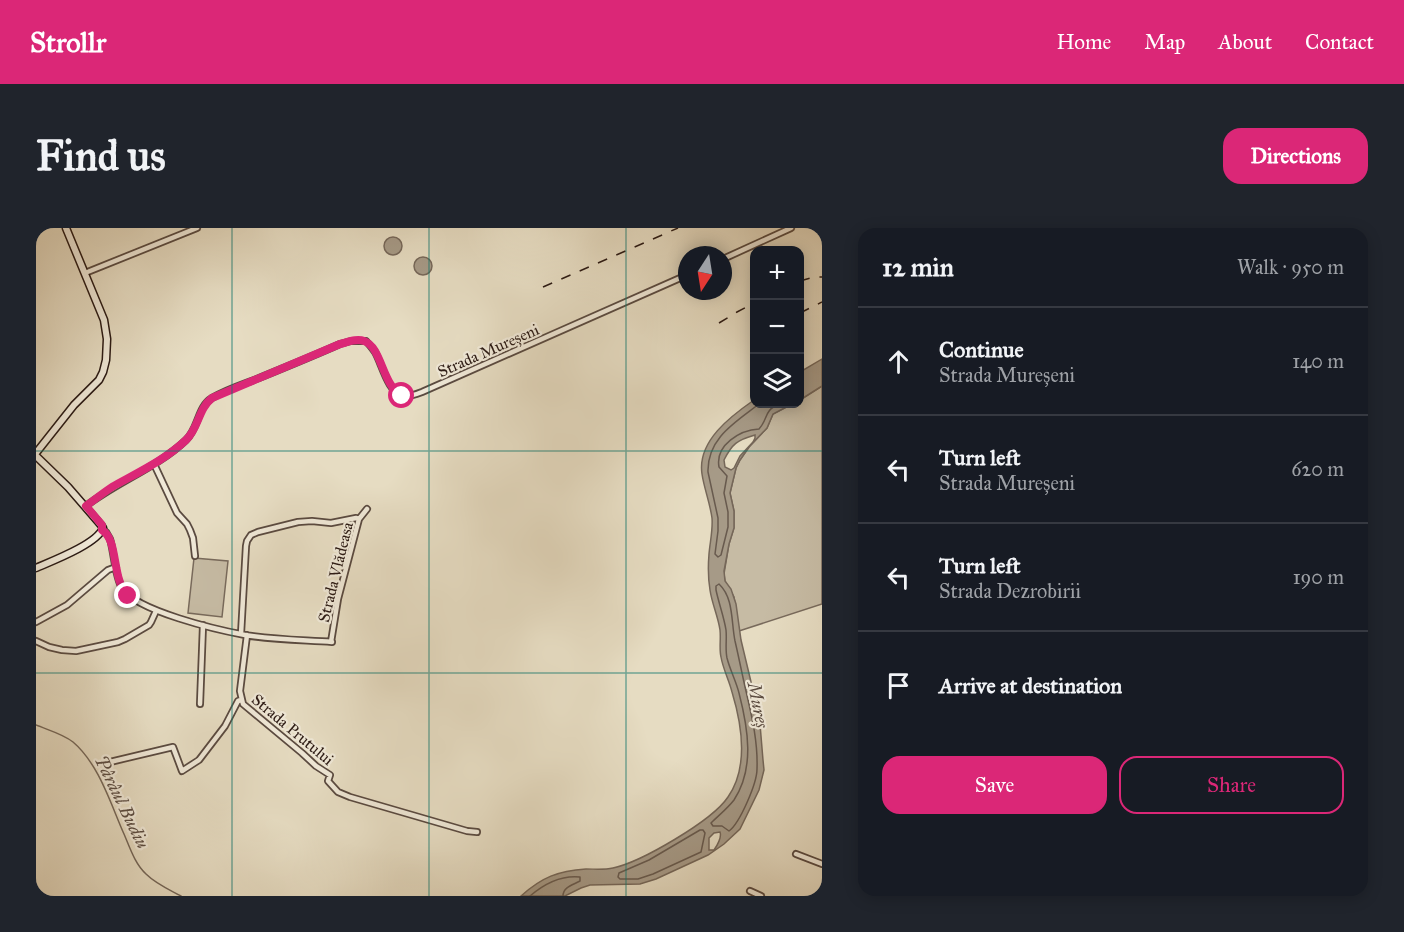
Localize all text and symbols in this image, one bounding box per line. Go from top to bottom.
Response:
text: Strollr [30,25,106,60]
text: Home [1056,29,1111,55]
text: Map [1144,29,1185,55]
text: About [1218,29,1272,55]
text: Contact [1305,29,1374,55]
button: Directions [1223,128,1368,184]
text: Find us [36,130,166,182]
north arrow [678,246,732,300]
map controls [750,246,804,408]
button: + [750,246,804,300]
text: 12 min [882,251,954,283]
text: Walk · 950 m [1237,255,1344,279]
button: − [750,300,804,354]
street label: Strada Mureșeni [435,319,542,381]
text: Continue [939,336,1024,363]
icon: ahead [882,345,915,378]
text: 140 m [1292,349,1344,373]
button: layers [750,354,804,408]
text: Strada Mureșeni [939,363,1075,387]
route start [388,382,414,408]
text: Turn left [939,444,1021,471]
icon: left [882,453,915,486]
text: 620 m [1291,457,1344,481]
text: Strada Mureșeni [939,471,1075,495]
street label: Strada Vlădeasa [314,520,357,624]
text: Turn left [939,552,1021,579]
icon: left [882,561,915,594]
text: 190 m [1293,565,1344,589]
text: Strada Dezrobirii [939,579,1081,603]
route end [114,582,140,608]
icon: arrive [882,669,915,702]
text: Arrive at destination [939,672,1122,699]
water label: Mureș [742,678,773,731]
street label: Strada Prutului [248,690,338,769]
water label: Pârâul Budiu [90,752,154,852]
button: Save [882,756,1107,814]
button: Share [1119,756,1344,814]

